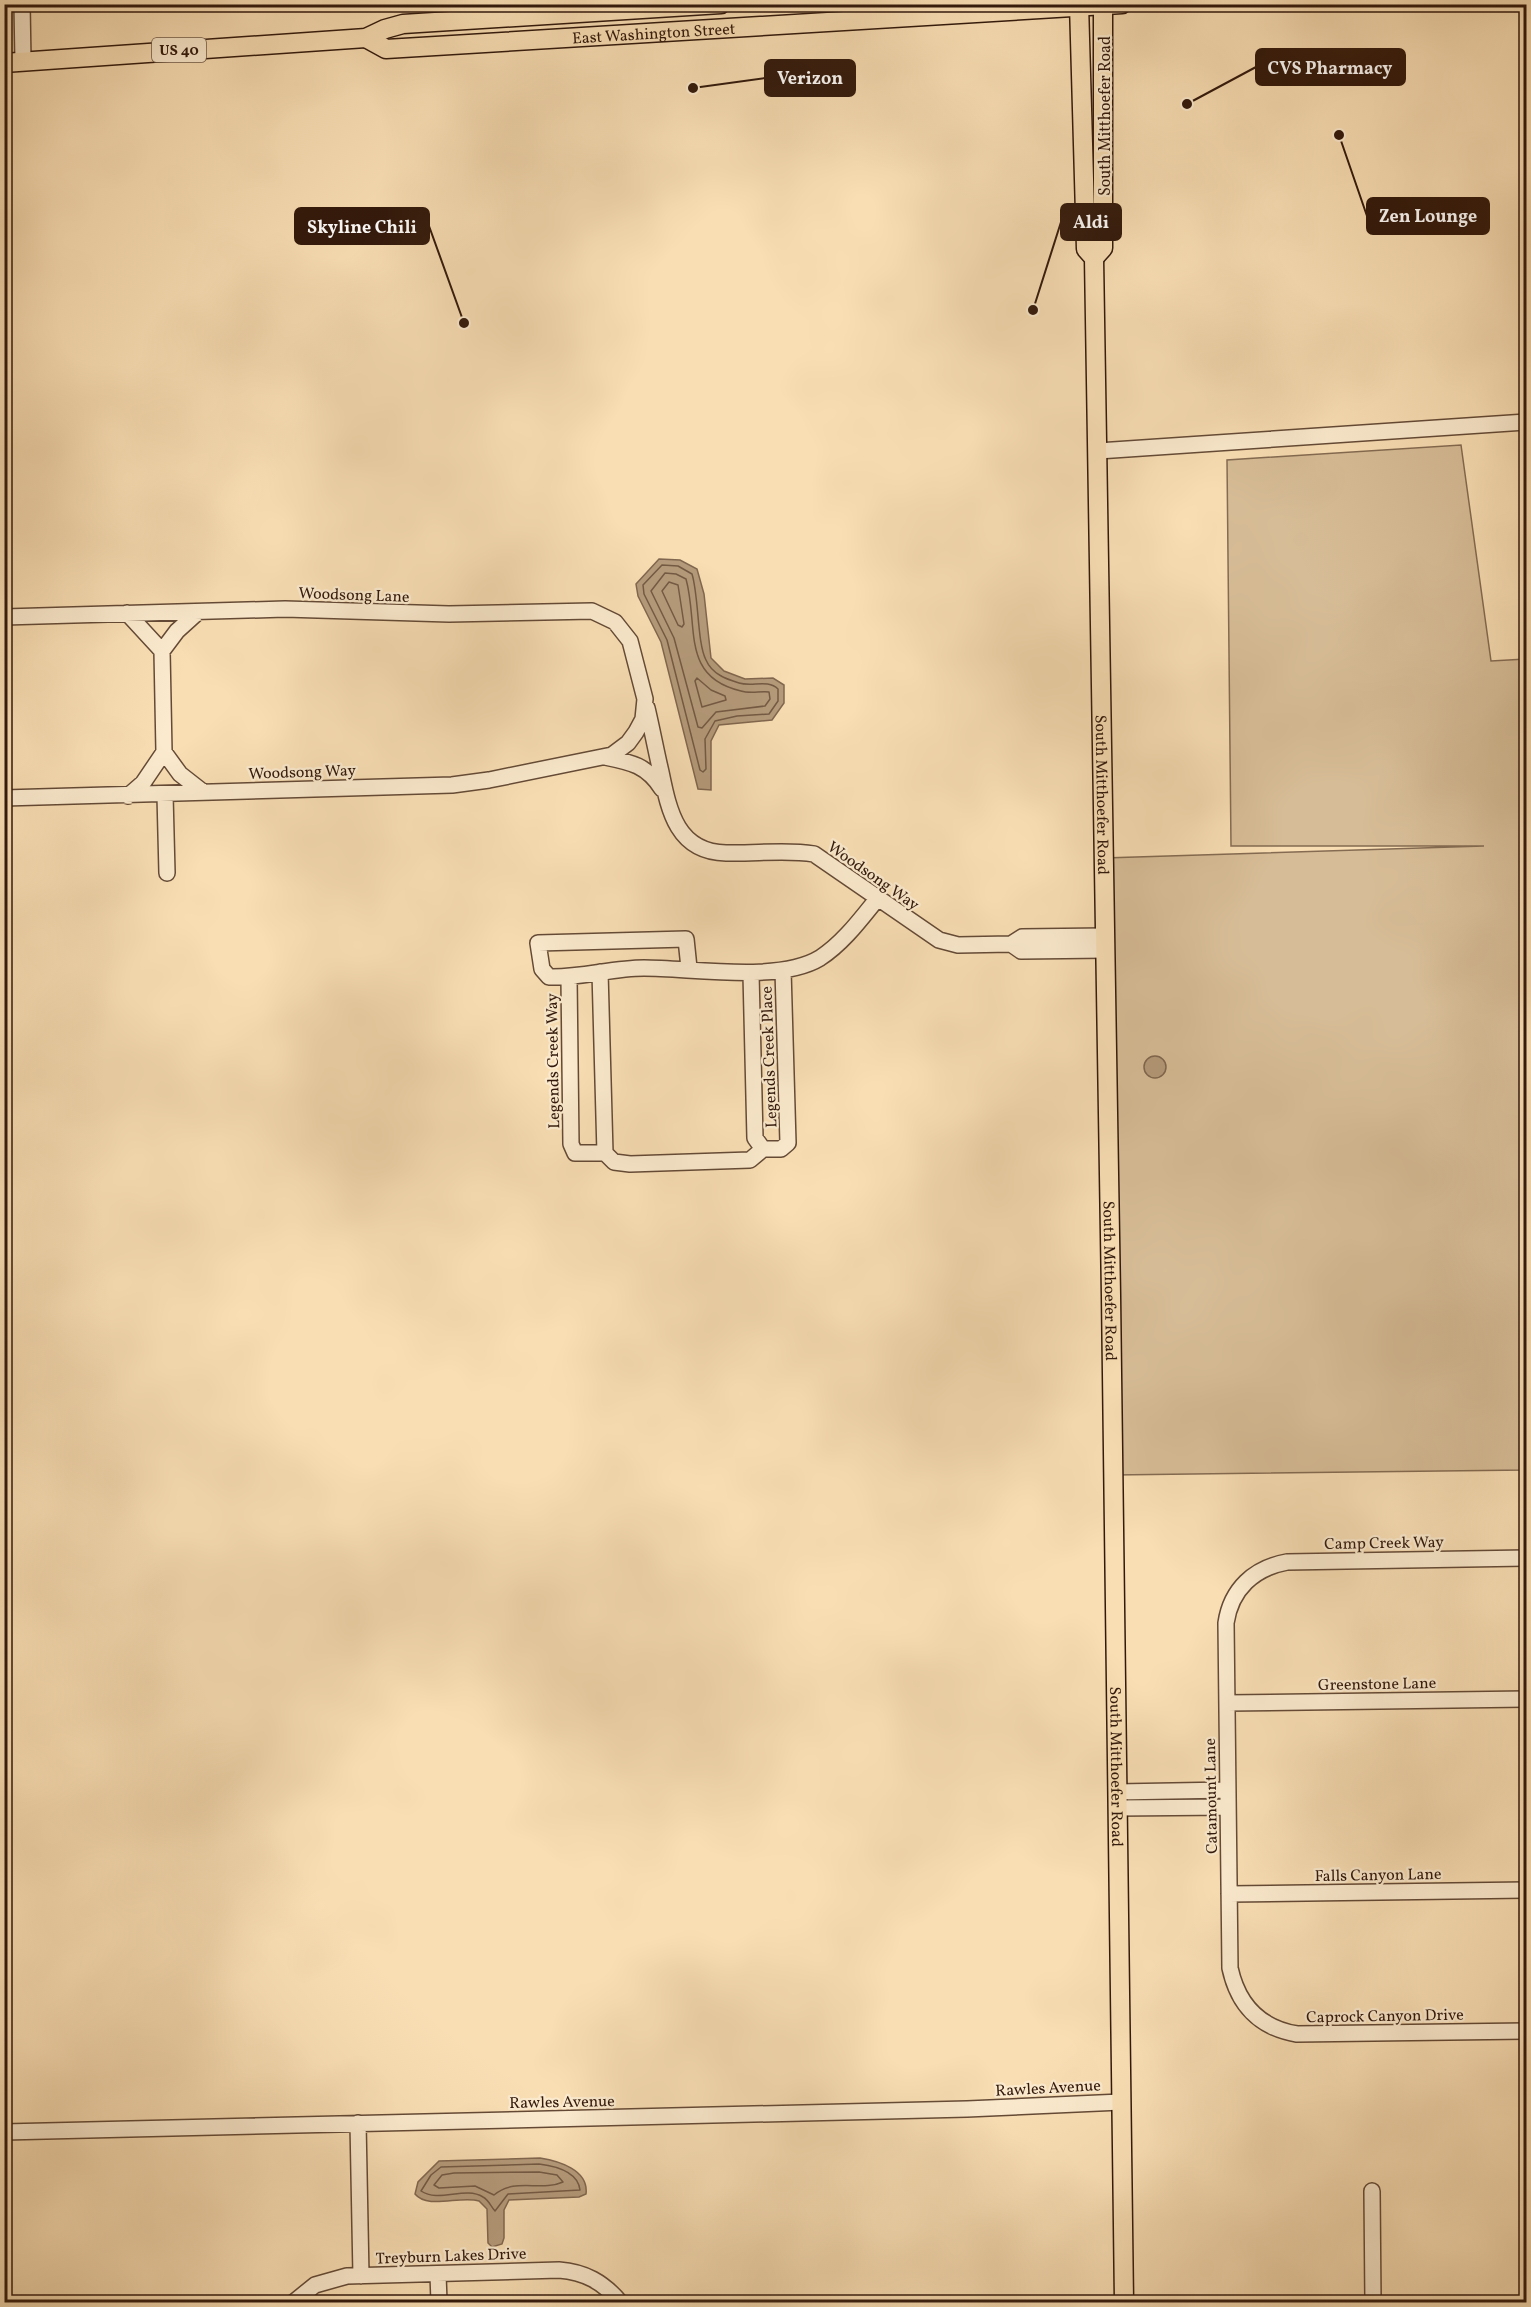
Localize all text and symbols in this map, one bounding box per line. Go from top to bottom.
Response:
street label: East Washington Street [572,19,736,51]
street label: South Mitthoefer Road [1095,36,1117,196]
road number: US 40 [152,38,206,62]
callout: CVS Pharmacy [1256,49,1405,85]
text: CVS Pharmacy [1268,57,1392,82]
callout: Verizon [765,60,855,96]
text: Verizon [777,67,843,92]
callout: Zen Lounge [1367,198,1489,234]
callout: Aldi [1061,204,1121,240]
text: Zen Lounge [1379,205,1477,230]
callout: Skyline Chili [295,208,429,244]
text: Aldi [1073,211,1109,236]
text: Skyline Chili [307,216,417,241]
street label: Woodsong Lane [298,583,410,609]
street label: South Mitthoefer Road [1088,714,1113,875]
street label: Woodsong Way [248,760,357,786]
street label: Woodsong Way [822,837,924,917]
street label: Legends Creek Place [757,986,783,1128]
street label: Legends Creek Way [542,993,566,1129]
street label: South Mitthoefer Road [1096,1200,1121,1361]
street label: Camp Creek Way [1324,1532,1444,1556]
street label: Greenstone Lane [1318,1673,1436,1697]
street label: South Mitthoefer Road [1103,1686,1127,1847]
street label: Catamount Lane [1200,1738,1224,1854]
street label: Falls Canyon Lane [1314,1864,1442,1888]
street label: Caprock Canyon Drive [1306,2005,1464,2029]
street label: Rawles Avenue [995,2075,1101,2103]
street label: Rawles Avenue [509,2091,615,2115]
street label: Treyburn Lakes Drive [375,2243,527,2271]

